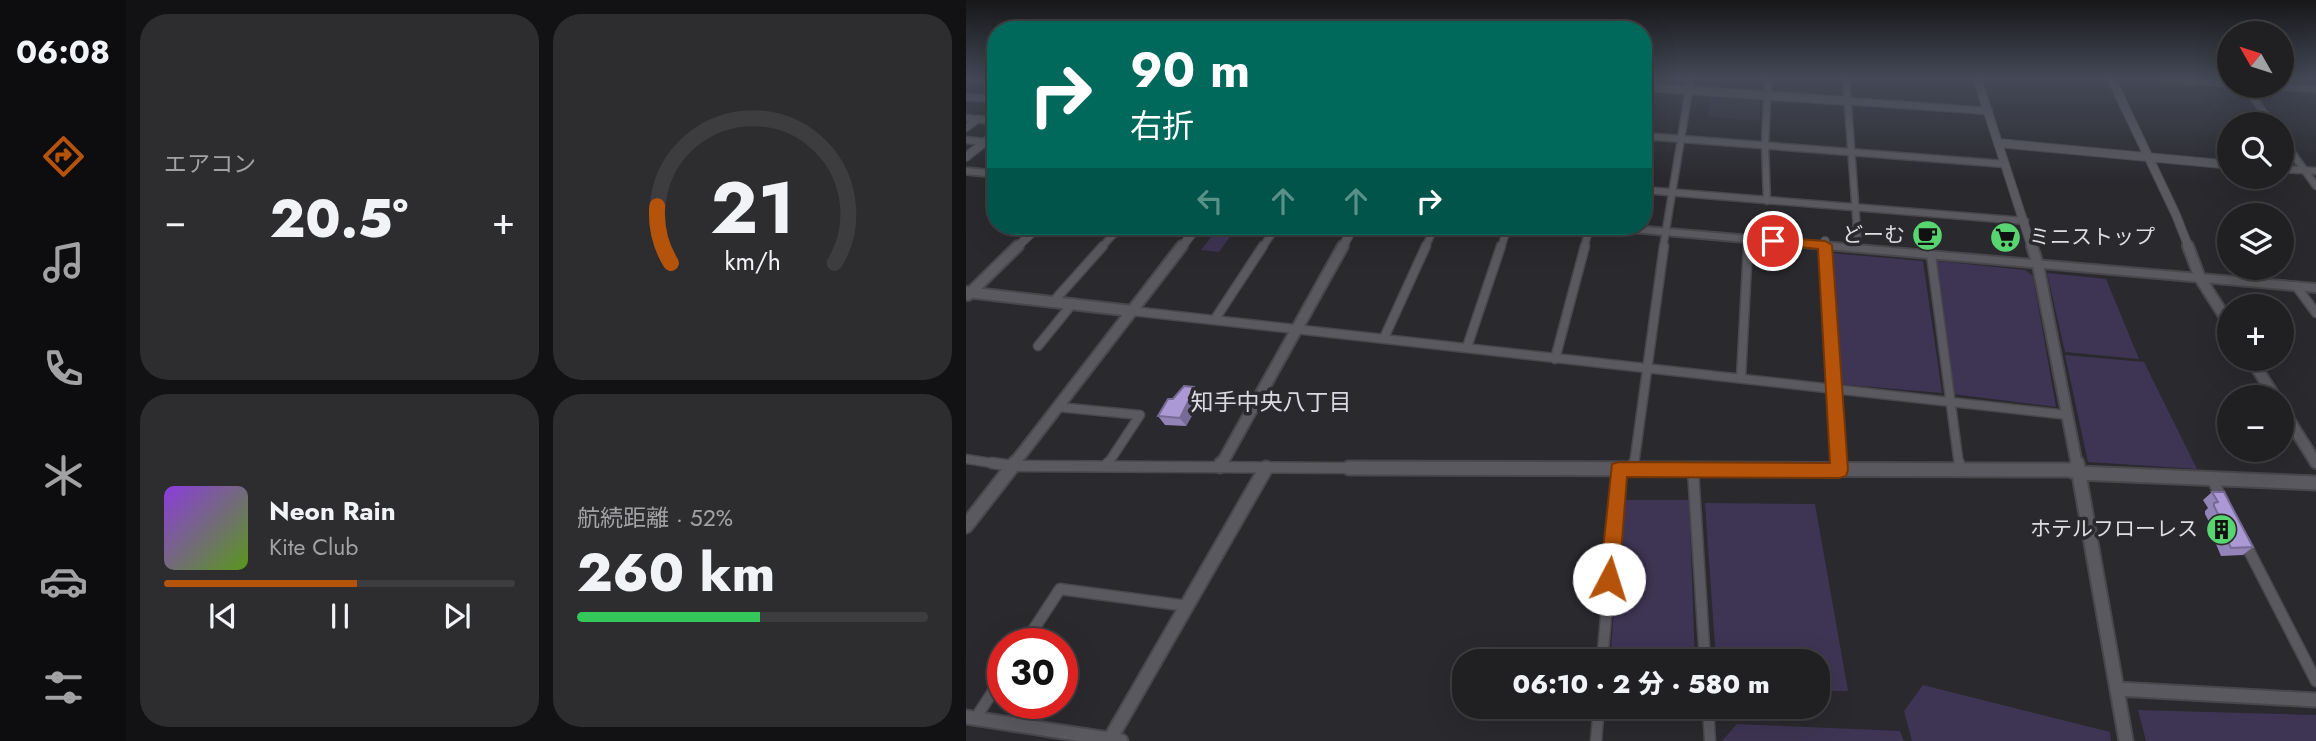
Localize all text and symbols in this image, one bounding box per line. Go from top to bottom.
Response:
north arrow [2217,21,2294,98]
map controls [2217,21,2294,462]
text: 06:08 [16,29,110,75]
text: 90 m [1130,35,1250,105]
icon: right [1015,49,1106,140]
text: 右折 [1130,103,1194,149]
button: search [2217,112,2294,189]
icon: directions [39,132,88,181]
text: エアコン [164,147,256,181]
text: 21 [710,155,795,260]
text: 20.5° [270,181,408,257]
icon: left [1191,182,1229,220]
icon: ahead [1264,182,1302,220]
icon: ahead [1337,182,1375,220]
icon: right [1410,182,1448,220]
text: − [164,193,186,248]
text: + [492,193,515,248]
button: layers [2217,203,2294,280]
pin [1743,211,1803,271]
cafe icon: どーむ [1911,218,1945,252]
place label: どーむ [1842,220,1905,250]
supermarket icon: ミニストップ [1989,220,2023,254]
icon: arrive [1754,222,1792,260]
place label: ミニストップ [2029,222,2155,252]
icon: music [39,238,88,287]
text: km/h [724,243,781,279]
button: + [2217,294,2294,371]
icon: phone [39,344,88,393]
district label: 知手中央八丁目 [1191,385,1352,419]
button: − [2217,385,2294,462]
icon: climate [39,451,88,500]
text: Neon Rain [269,492,396,530]
text: 航続距離 · 52% [577,501,733,535]
building icon: ホテルフローレス [2204,512,2238,546]
place label: ホテルフローレス [2030,514,2198,544]
text: Kite Club [269,530,358,564]
text: 260 km [577,535,775,611]
position arrow [1572,542,1646,616]
icon: car [39,557,88,606]
icon: previous [204,597,242,635]
icon: pause [321,597,359,635]
icon: next [438,597,476,635]
speed limit sign: 30 [987,628,1078,719]
icon: filters [39,663,88,712]
text: 06:10 · 2 分 · 580 m [1512,665,1770,703]

